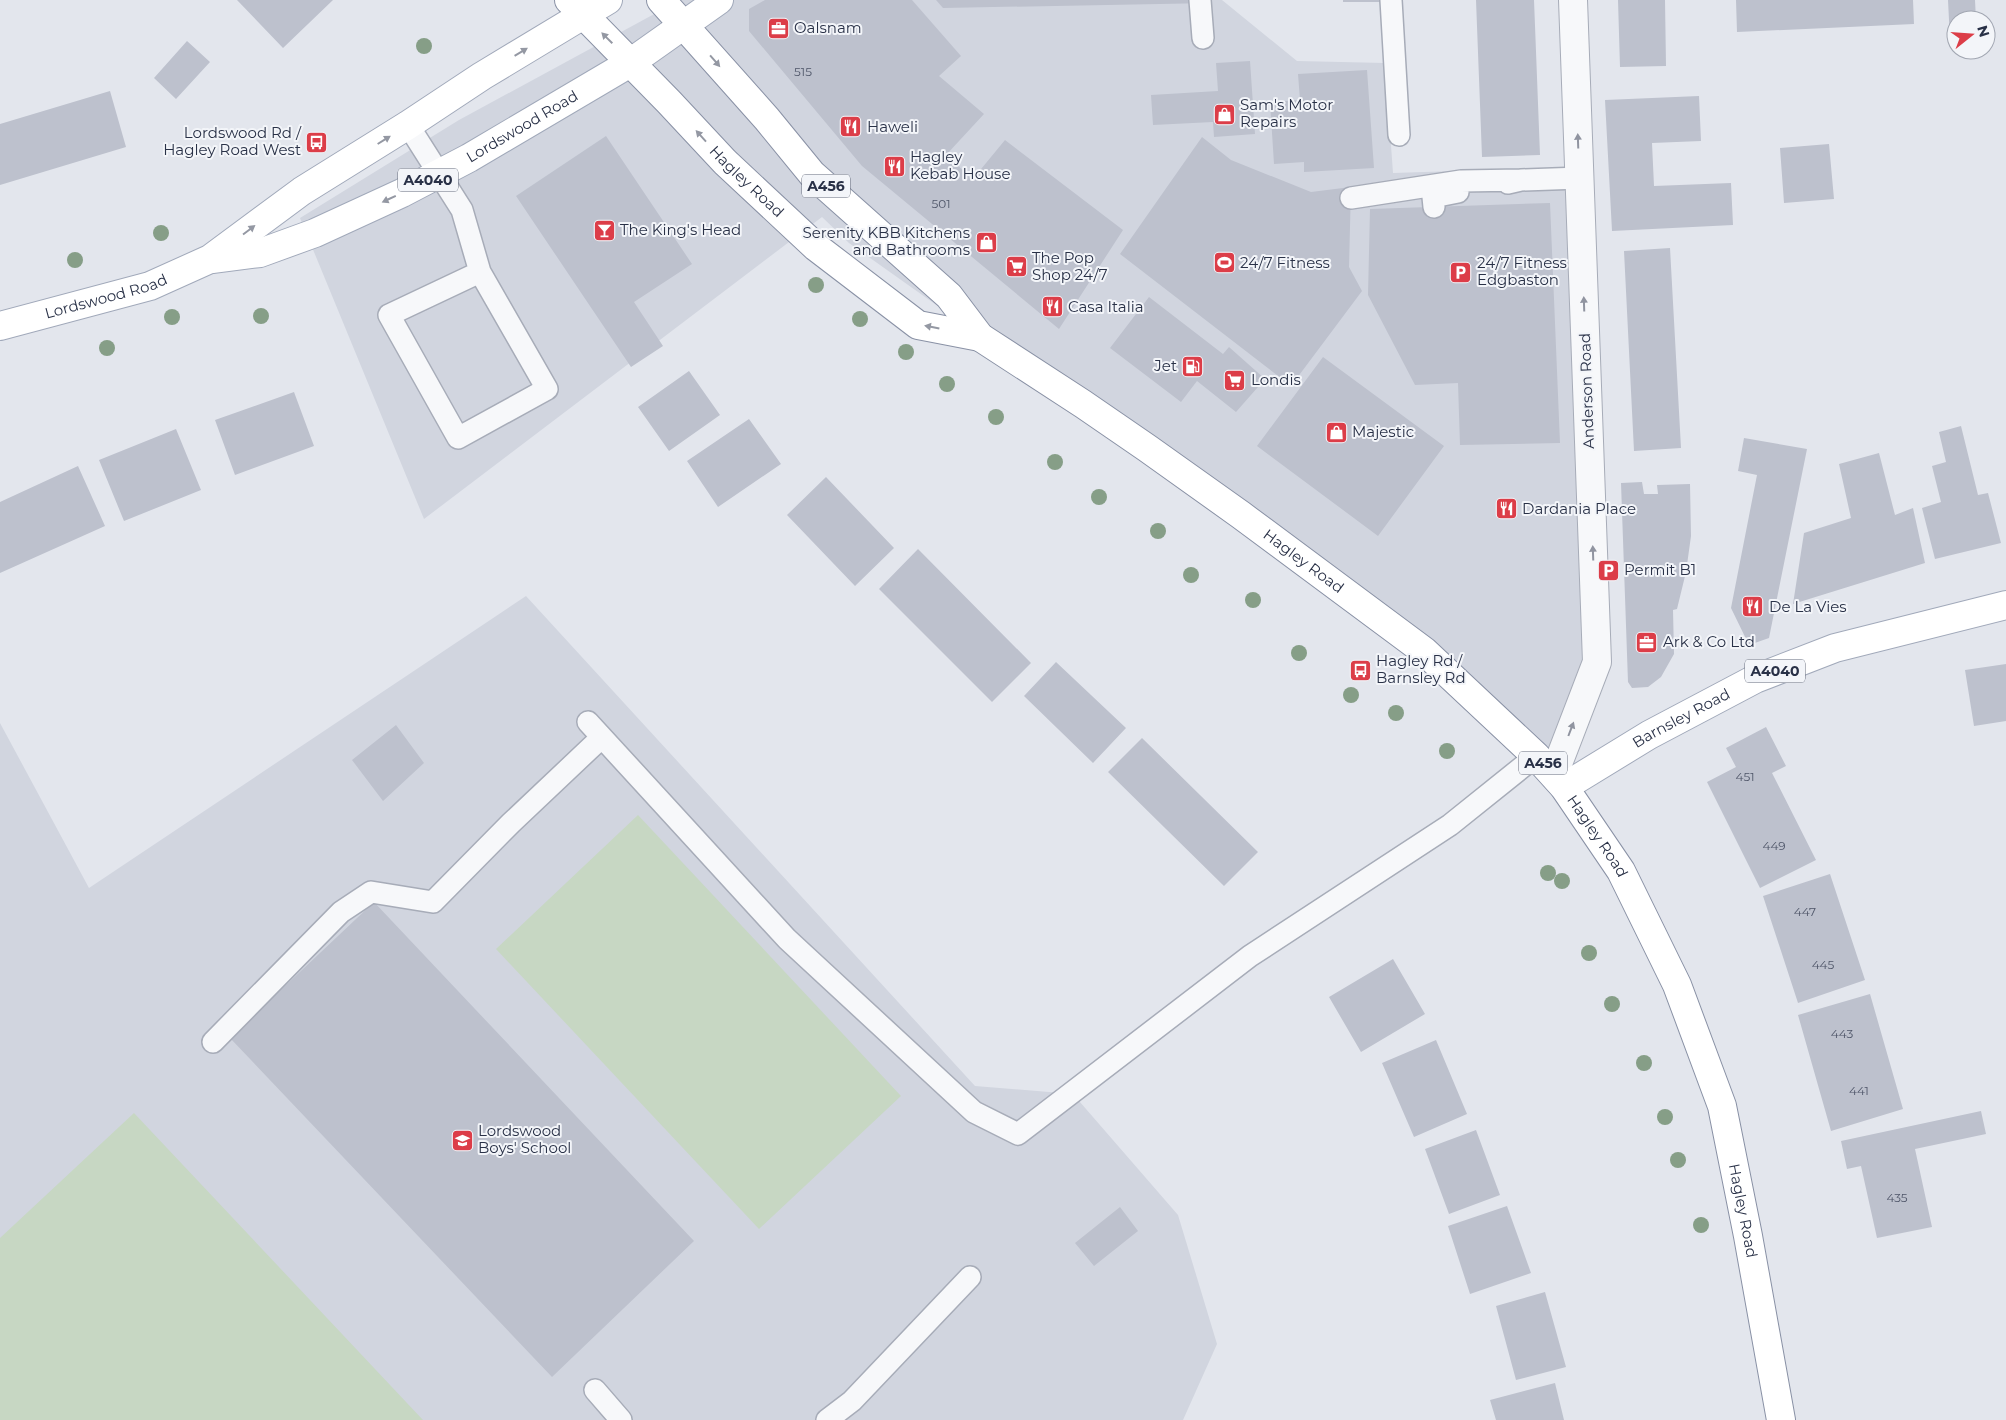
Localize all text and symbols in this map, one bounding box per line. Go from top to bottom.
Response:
north arrow [1946,10,1996,60]
office icon: Oalsnam [766,16,790,40]
place label: Oalsnam [794,18,862,37]
text: N [1973,23,1994,39]
one-way arrow [601,33,613,45]
one-way arrow [515,48,528,57]
one-way arrow [709,54,721,66]
house number: 515 [794,64,812,79]
street label: Lordswood Road [463,86,581,166]
place label: Sam's Motor Repairs [1240,95,1333,131]
shop icon: Sam's Motor Repairs [1212,102,1236,126]
restaurant icon: Haweli [839,115,863,139]
place label: Haweli [867,117,918,136]
place label: Lordswood Rd / Hagley Road West [163,123,302,159]
bus stop icon: Lordswood Rd / Hagley Road West [305,130,329,154]
one-way arrow [695,130,707,142]
one-way arrow [1574,133,1582,149]
one-way arrow [378,135,391,144]
street label: Hagley Road [706,141,788,221]
place label: Hagley Kebab House [910,147,1011,183]
restaurant icon: Hagley Kebab House [882,154,906,178]
road number: A4040 [398,168,458,192]
road number: A456 [802,175,850,198]
one-way arrow [382,194,397,203]
house number: 501 [931,196,951,211]
bar icon: The King's Head [592,218,616,242]
place label: The King's Head [620,220,741,239]
place label: Serenity KBB Kitchens and Bathrooms [803,223,970,259]
one-way arrow [242,225,256,235]
shop icon: Serenity KBB Kitchens and Bathrooms [974,230,998,254]
place label: The Pop Shop 24/7 [1032,248,1108,284]
sports icon: 24/7 Fitness [1212,251,1236,275]
place label: 24/7 Fitness [1240,253,1330,272]
place label: 24/7 Fitness Edgbaston [1477,253,1567,289]
supermarket icon: The Pop Shop 24/7 [1004,255,1028,279]
parking icon: 24/7 Fitness Edgbaston [1449,260,1473,284]
street label: Lordswood Road [43,270,170,323]
restaurant icon: Casa Italia [1040,295,1064,319]
one-way arrow [1580,295,1588,311]
place label: Casa Italia [1068,297,1144,316]
one-way arrow [924,323,940,331]
street label: Anderson Road [1575,333,1598,449]
fuel station icon: Jet [1181,354,1205,378]
place label: Jet [1153,356,1177,375]
supermarket icon: Londis [1223,368,1247,392]
place label: Londis [1251,370,1301,389]
shop icon: Majestic [1324,420,1348,444]
place label: Majestic [1352,422,1414,441]
restaurant icon: Dardania Place [1494,497,1518,521]
place label: Dardania Place [1522,499,1636,518]
street label: Hagley Road [1260,525,1348,597]
one-way arrow [1589,545,1597,561]
parking icon: Permit B1 [1596,558,1620,582]
place label: Permit B1 [1624,560,1696,579]
restaurant icon: De La Vies [1741,595,1765,619]
place label: De La Vies [1769,597,1847,616]
office icon: Ark & Co Ltd [1635,630,1659,654]
place label: Ark & Co Ltd [1663,632,1755,651]
place label: Hagley Rd / Barnsley Rd [1376,651,1466,687]
bus stop icon: Hagley Rd / Barnsley Rd [1348,658,1372,682]
road number: A4040 [1745,659,1805,682]
street label: Barnsley Road [1629,684,1733,752]
one-way arrow [1568,721,1576,736]
road number: A456 [1519,751,1567,774]
house number: 451 [1735,769,1755,784]
street label: Hagley Road [1563,791,1633,880]
house number: 449 [1762,838,1786,853]
house number: 447 [1794,904,1816,919]
house number: 445 [1812,957,1835,972]
house number: 443 [1831,1026,1853,1041]
house number: 441 [1849,1083,1869,1098]
place label: Lordswood Boys' School [478,1121,571,1157]
school or university icon: Lordswood Boys' School [450,1128,474,1152]
street label: Hagley Road [1725,1162,1762,1259]
house number: 435 [1886,1190,1908,1205]

